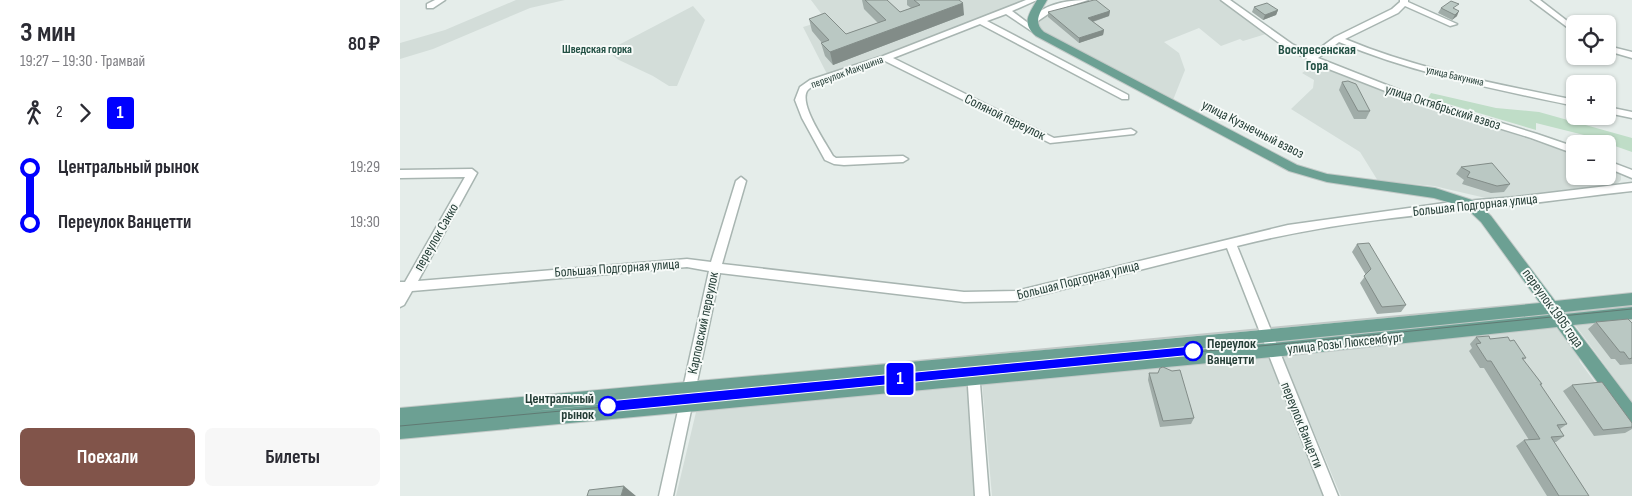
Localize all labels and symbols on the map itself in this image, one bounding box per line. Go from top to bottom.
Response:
district label: Воскресенская Гора [1278,41,1356,74]
district label: Шведская горка [562,42,632,57]
street label: переулок Макушина [809,53,885,91]
street label: улица Бакунина [1425,63,1485,89]
street label: улица Октябрьский взвоз [1383,80,1503,134]
street label: Соляной переулок [962,90,1049,144]
street label: улица Кузнечный взвоз [1199,96,1307,162]
street label: Большая Подгорная улица [1412,190,1538,220]
street label: переулок Сакко [410,200,462,274]
street label: Большая Подгорная улица [554,255,680,281]
street label: Большая Подгорная улица [1015,257,1141,303]
street label: переулок 1905 года [1519,265,1587,351]
street label: Карповский переулок [684,270,722,376]
street label: улица Розы Люксембург [1287,328,1403,358]
place label: Переулок Ванцетти [1207,335,1256,368]
marker: Переулок Ванцетти [1183,341,1203,361]
line badge: 1 [884,363,916,395]
street label: переулок Ванцетти [1277,380,1327,471]
place label: Центральный рынок [525,390,594,423]
marker: Центральный рынок [598,396,618,416]

